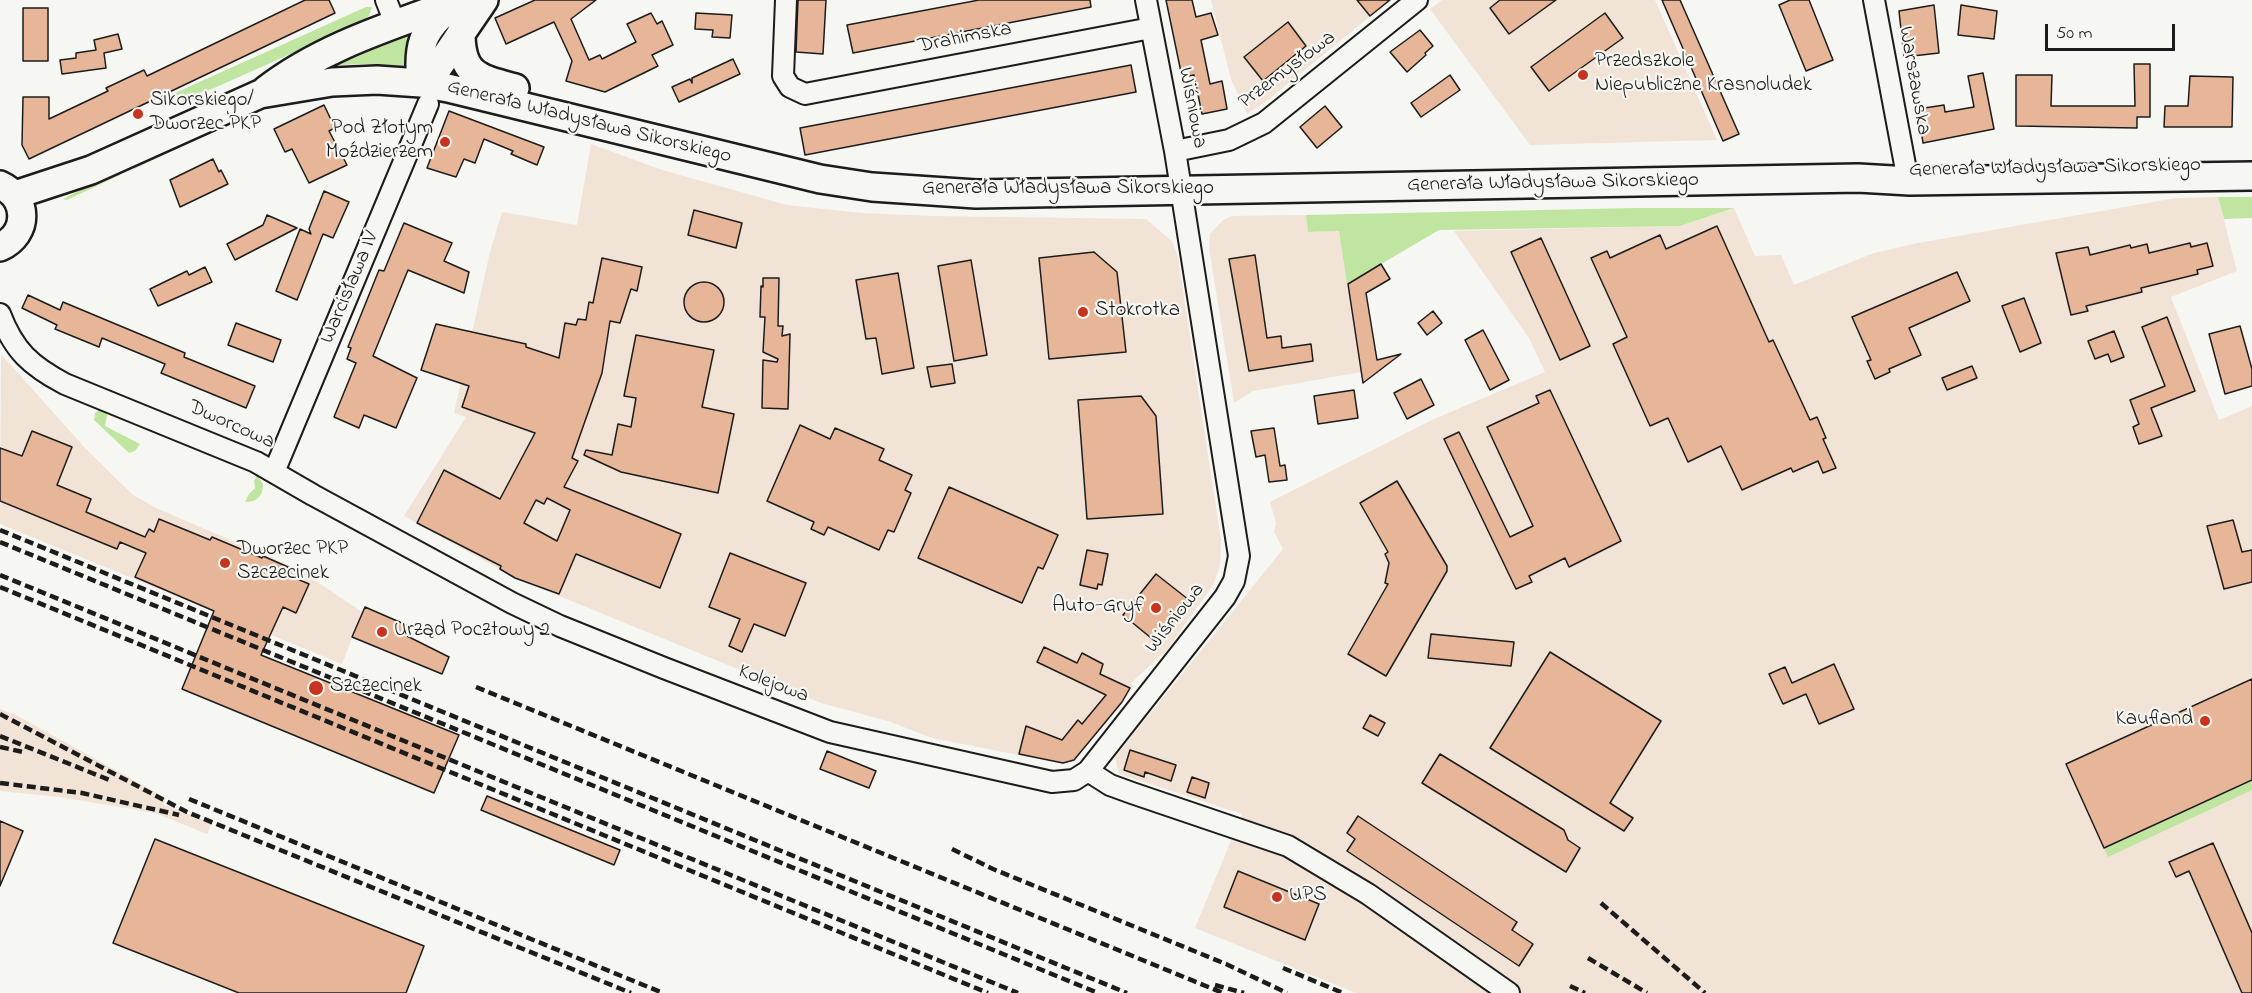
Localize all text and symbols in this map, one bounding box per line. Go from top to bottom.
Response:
scale bar [2048,12,2178,50]
street label: Drahimska [916,18,1014,60]
text: 50 m [2056,21,2093,47]
street label: Warszawska [1891,25,1935,137]
street label: Przemysłowa [1234,26,1342,116]
place label: Przedszkole Niepubliczne Krasnoludek [1595,50,1812,100]
street label: Wiśniowa [1171,65,1211,151]
marker: Przedszkole Niepubliczne Krasnoludek [1576,68,1590,82]
street label: Generała Władysława Sikorskiego [444,75,734,171]
place label: Sikorskiego/ Dworzec PKP [150,89,261,139]
marker: Sikorskiego/ Dworzec PKP [131,107,145,121]
place label: Pod Złotym Moździerzem [326,117,433,167]
marker: Pod Złotym Moździerzem [438,135,452,149]
street label: Generała Władysława Sikorskiego [1909,154,2201,184]
street label: Generała Władysława Sikorskiego [1407,169,1699,199]
street label: Generała Władysława Sikorskiego [922,177,1214,203]
street label: Warcisława IV [316,228,386,348]
place label: Stokrotka [1095,299,1180,325]
marker: Stokrotka [1076,305,1090,319]
street label: Dworcowa [184,396,278,456]
place label: Dworzec PKP Szczecinek [237,538,348,588]
marker: Dworzec PKP Szczecinek [218,556,232,570]
street label: Wiśniowa [1141,579,1211,659]
place label: Auto-Gryf [1052,595,1144,621]
marker: Auto-Gryf [1149,601,1163,615]
place label: Urząd Pocztowy 2 [394,619,550,645]
marker: Urząd Pocztowy 2 [375,625,389,639]
street label: Kolejowa [734,660,812,710]
place label: Szczecinek [330,675,422,701]
marker: Szczecinek [307,679,325,697]
place label: Kaufland [2115,708,2193,734]
marker: Kaufland [2198,714,2212,728]
place label: UPS [1289,884,1327,910]
marker: UPS [1270,890,1284,904]

